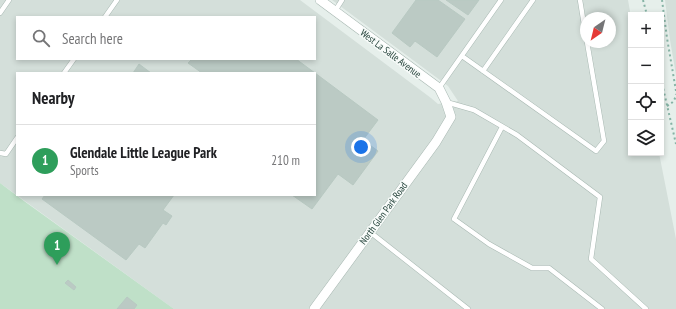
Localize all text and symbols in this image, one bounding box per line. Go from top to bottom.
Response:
north arrow [580,12,616,48]
map controls [628,12,664,156]
button: + [628,12,664,48]
search box [16,16,316,60]
street label: West La Salle Avenue [358,26,424,81]
icon: search [30,27,52,49]
text: Search here [62,29,123,48]
button: − [628,48,664,84]
button: locate [628,84,664,120]
text: Nearby [32,87,75,109]
button: layers [628,120,664,156]
your location [351,137,371,157]
text: Glendale Little League Park [70,143,217,162]
text: 1 [42,152,48,169]
text: 210 m [271,152,300,169]
text: Sports [70,162,99,179]
street label: North Glen Park Road [357,180,410,247]
pin: 1 [44,232,70,265]

